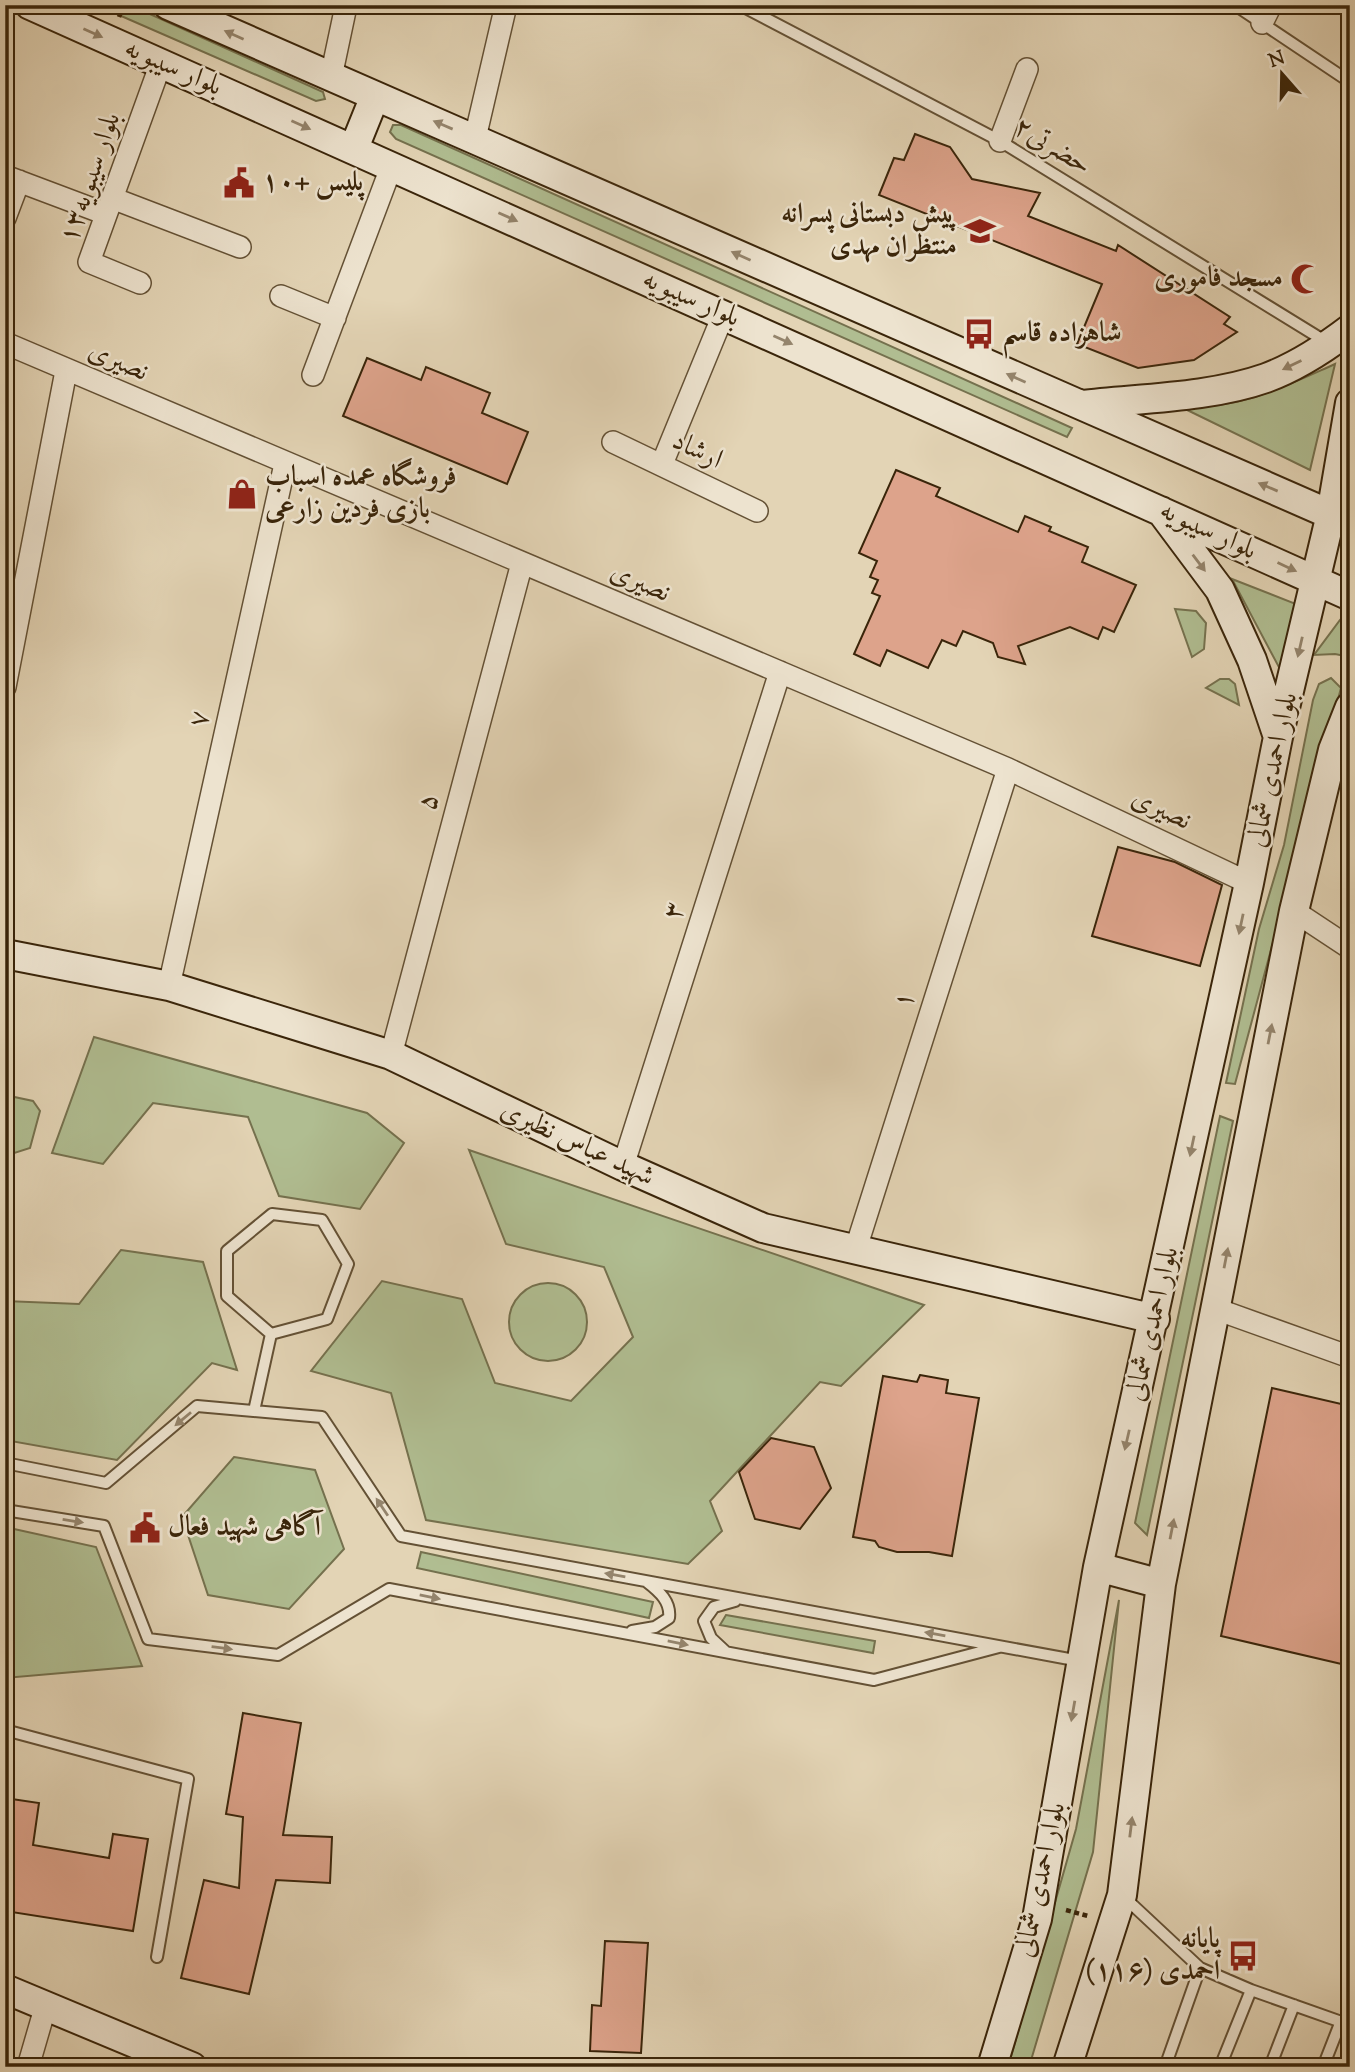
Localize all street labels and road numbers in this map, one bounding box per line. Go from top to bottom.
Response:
street label: بلوار سیبویه [118,29,228,107]
street label: بلوار سیبویه۱۳ [50,107,132,249]
street label: حضرتی۲ [1005,108,1099,186]
street label: بلوار سیبویه [636,260,746,338]
street label: نصیری [82,331,154,393]
street label: ارشاد [665,422,729,480]
street label: بلوار سیبویه [1153,491,1263,571]
street label: نصیری [604,552,676,614]
street label: بلوار احمدی شمالی [1237,689,1309,851]
street label: ۷ [179,707,221,731]
street label: نصیری [1124,779,1198,841]
street label: ۵ [408,789,450,815]
street label: ۳ [653,897,697,925]
street label: ۱ [883,986,927,1014]
street label: شهید عباس نظیری [493,1091,661,1197]
street label: بلوار احمدی شمالی [1116,1243,1190,1405]
street label: بلوار احمدی شمالی [1005,1799,1077,1961]

